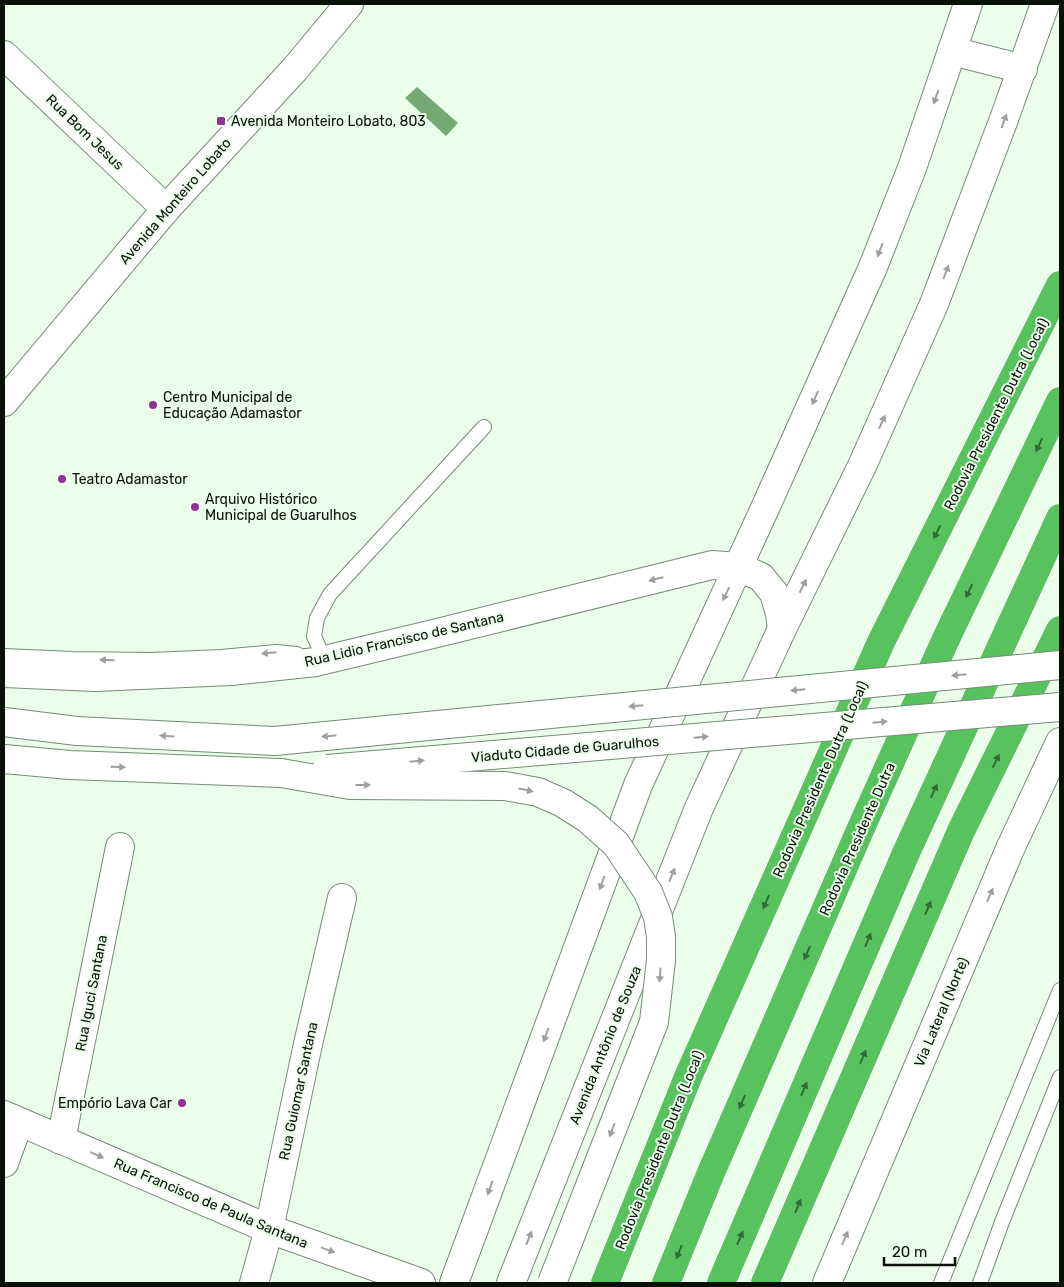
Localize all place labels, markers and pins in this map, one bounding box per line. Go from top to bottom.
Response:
place label: Avenida Monteiro Lobato, 803 [231,113,426,130]
marker: Avenida Monteiro Lobato, 803 [215,115,227,127]
place label: Centro Municipal de Educação Adamastor [163,389,302,422]
marker: Centro Municipal de Educação Adamastor [147,399,159,411]
place label: Teatro Adamastor [72,471,188,488]
marker: Teatro Adamastor [56,473,68,485]
place label: Arquivo Histórico Municipal de Guarulhos [205,491,357,524]
marker: Arquivo Histórico Municipal de Guarulhos [189,501,201,513]
place label: Empório Lava Car [58,1095,173,1112]
marker: Empório Lava Car [176,1097,188,1109]

